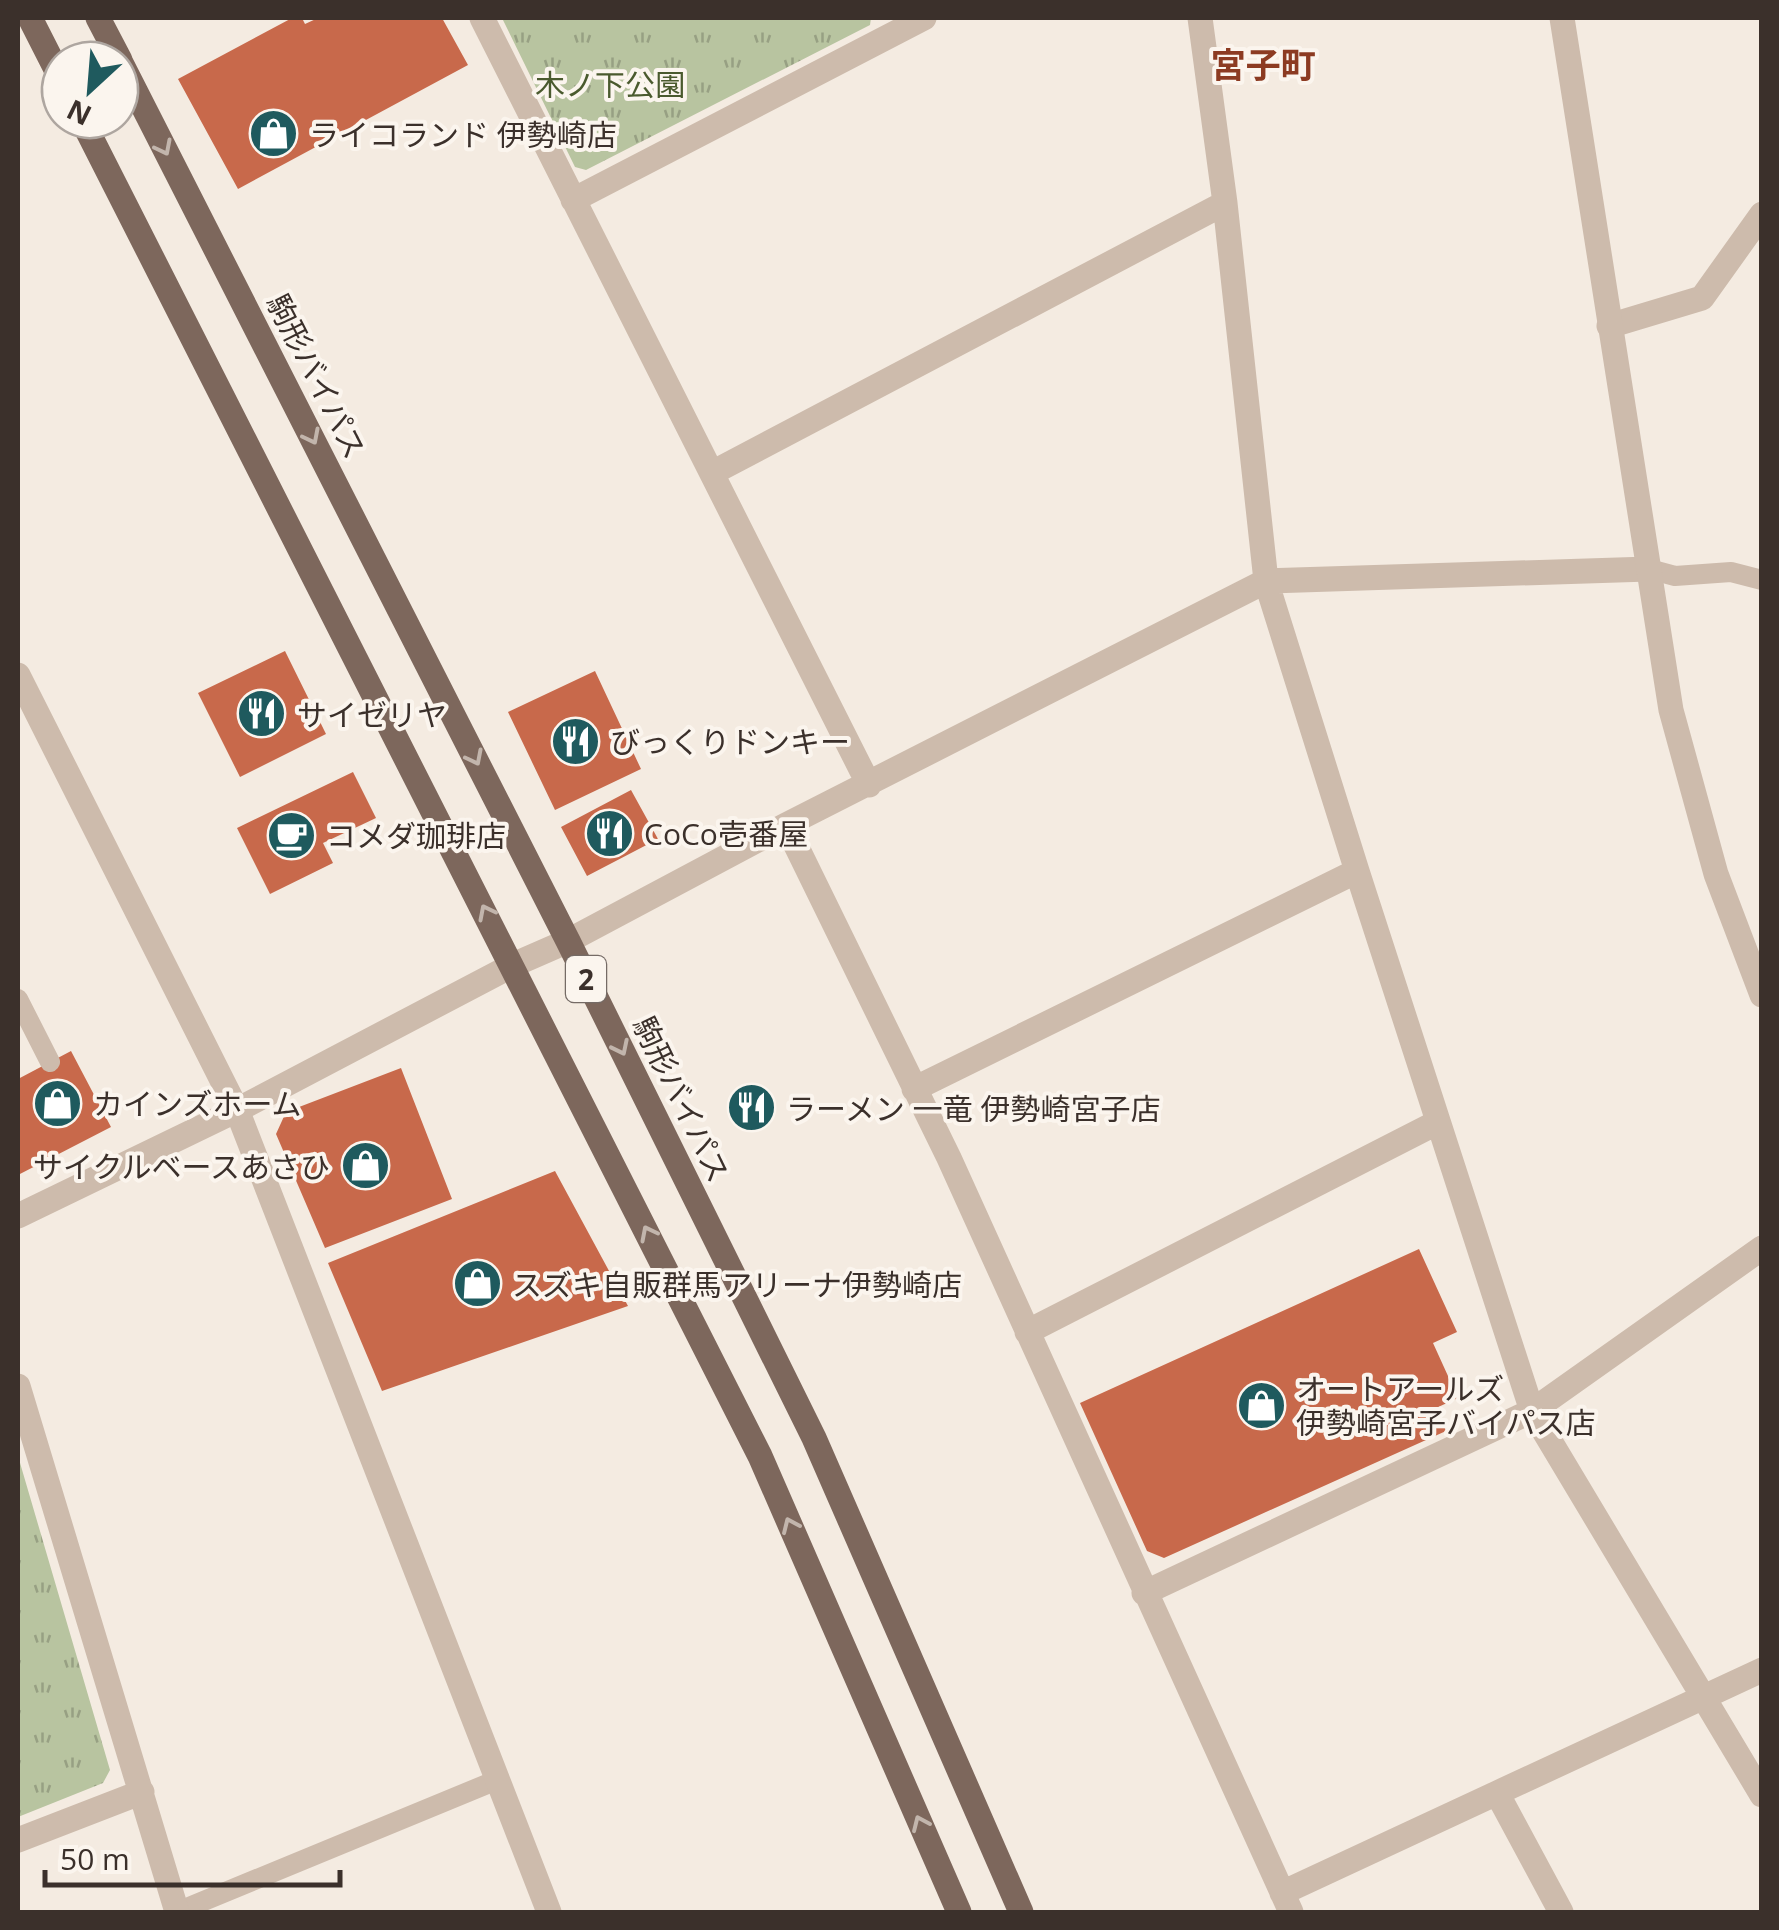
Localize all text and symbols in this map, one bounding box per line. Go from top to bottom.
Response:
north arrow [40,40,140,140]
district label: 宮子町 [1210,41,1316,88]
park label: 木ノ下公園 [535,64,685,105]
text: N [60,91,97,135]
shop icon: ライコランド 伊勢崎店 [248,108,300,160]
place label: ライコランド 伊勢崎店 [309,114,617,155]
one-way arrow [152,137,171,155]
street label: 駒形バイパス [258,287,376,465]
one-way arrow [299,427,319,445]
restaurant icon: サイゼリヤ [236,688,288,740]
place label: サイゼリヤ [297,694,447,735]
restaurant icon: びっくりドンキー [549,715,601,767]
place label: びっくりドンキー [610,721,850,762]
one-way arrow [463,748,482,766]
restaurant icon: CoCo壱番屋 [583,807,635,859]
cafe icon: コメダ珈琲店 [265,809,317,861]
place label: CoCo壱番屋 [644,813,808,854]
place label: コメダ珈琲店 [326,815,506,856]
one-way arrow [479,904,498,922]
road number: 2 [566,956,606,1002]
street label: 駒形バイパス [624,1009,740,1189]
one-way arrow [609,1038,628,1056]
shop icon: カインズホーム [32,1077,84,1129]
restaurant icon: ラーメン 一竜 伊勢崎宮子店 [725,1082,777,1134]
place label: カインズホーム [93,1083,302,1124]
place label: ラーメン 一竜 伊勢崎宮子店 [786,1088,1160,1129]
shop icon: サイクルベースあさひ [339,1140,391,1192]
place label: サイクルベースあさひ [33,1146,330,1187]
one-way arrow [640,1225,660,1243]
shop icon: スズキ自販群馬アリーナ伊勢崎店 [451,1258,503,1310]
place label: スズキ自販群馬アリーナ伊勢崎店 [512,1264,962,1305]
place label: オートアールズ 伊勢崎宮子バイパス店 [1296,1368,1595,1443]
shop icon: オートアールズ 伊勢崎宮子バイパス店 [1235,1379,1287,1431]
one-way arrow [782,1517,802,1535]
one-way arrow [912,1815,932,1833]
scale bar [45,1825,340,1887]
text: 50 m [60,1838,130,1879]

